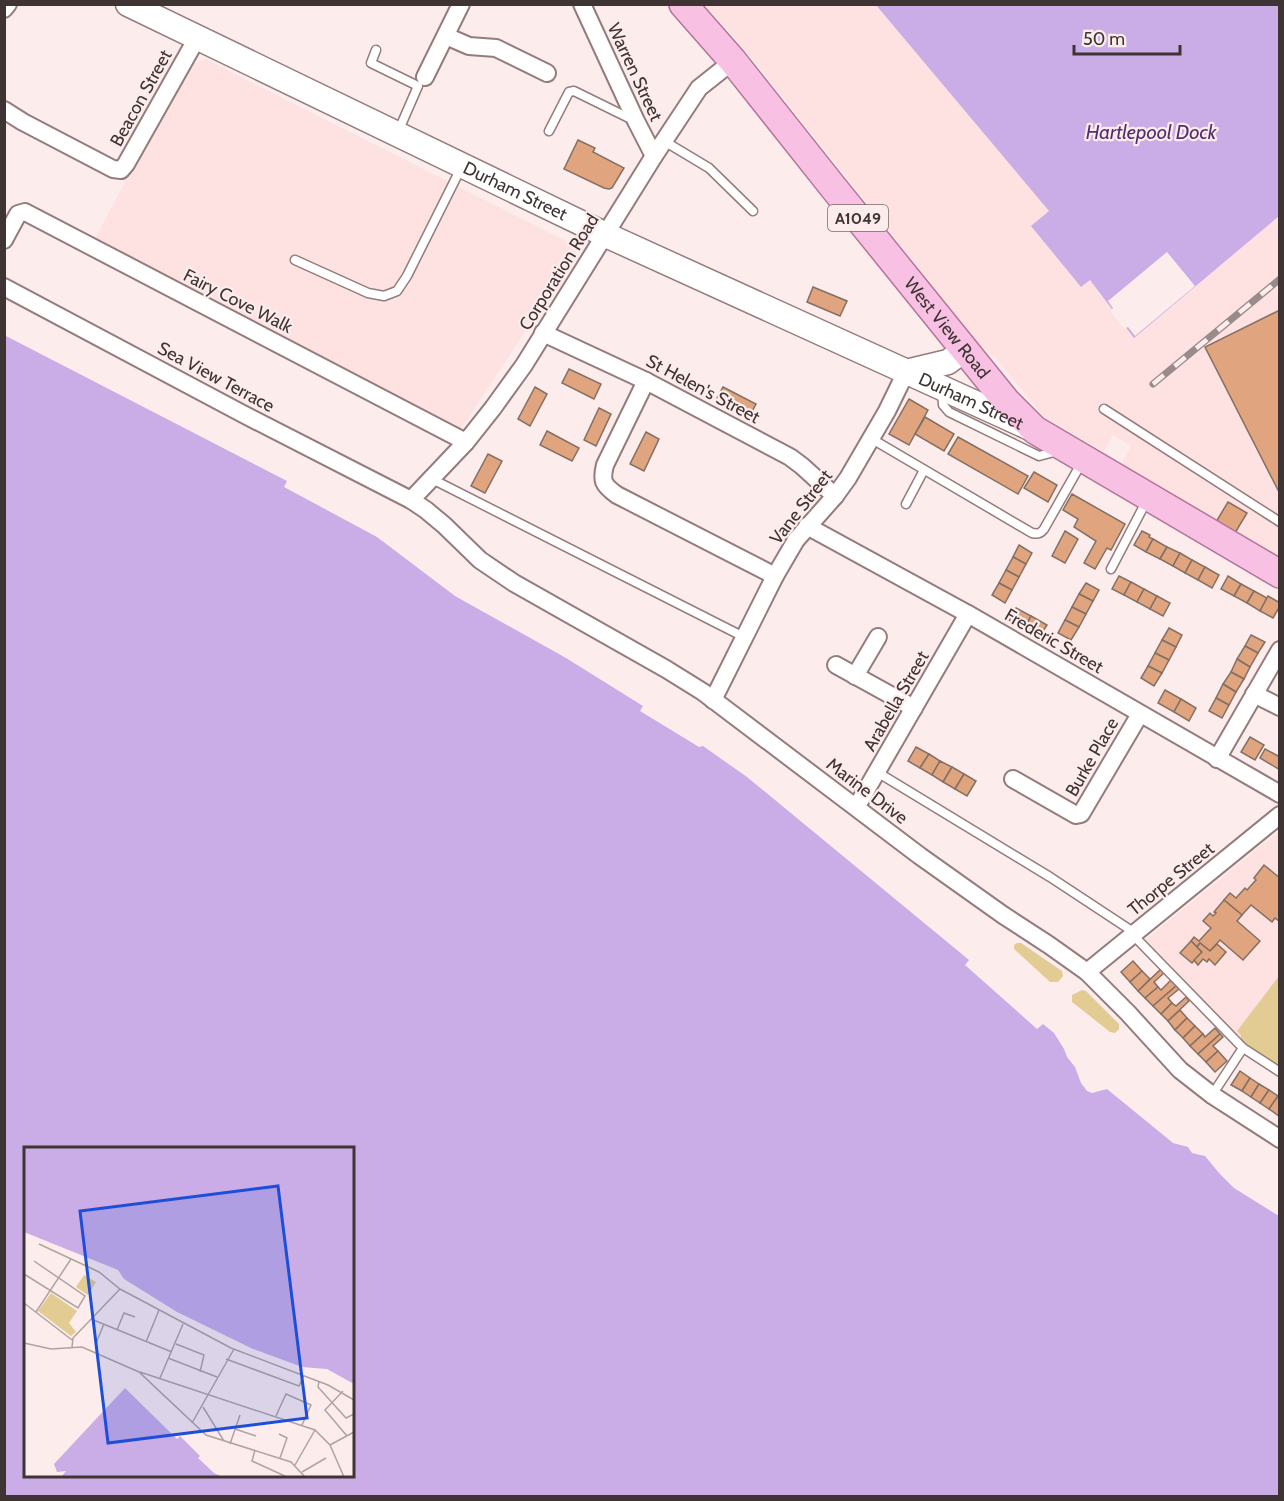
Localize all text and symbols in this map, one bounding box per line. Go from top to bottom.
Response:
scale bar [1074,18,1180,56]
street label: Warren Street [603,19,667,125]
text: 50 m [1083,28,1125,50]
street label: Beacon Street [105,46,177,150]
water label: Hartlepool Dock [1086,120,1218,144]
street label: Durham Street [460,157,571,226]
road number: A1049 [828,205,888,231]
street label: Corporation Road [514,210,604,334]
street label: Fairy Cove Walk [180,264,297,338]
street label: West View Road [899,273,995,383]
street label: Sea View Terrace [154,337,278,417]
street label: St Helen's Street [642,350,764,428]
street label: Durham Street [915,368,1027,435]
street label: Vane Street [765,465,837,549]
street label: Frederic Street [1001,604,1107,678]
street label: Arabella Street [858,647,934,755]
street label: Burke Place [1061,714,1123,800]
street label: Marine Drive [822,753,912,829]
street label: Thorpe Street [1124,838,1218,920]
inset map [24,1147,354,1477]

